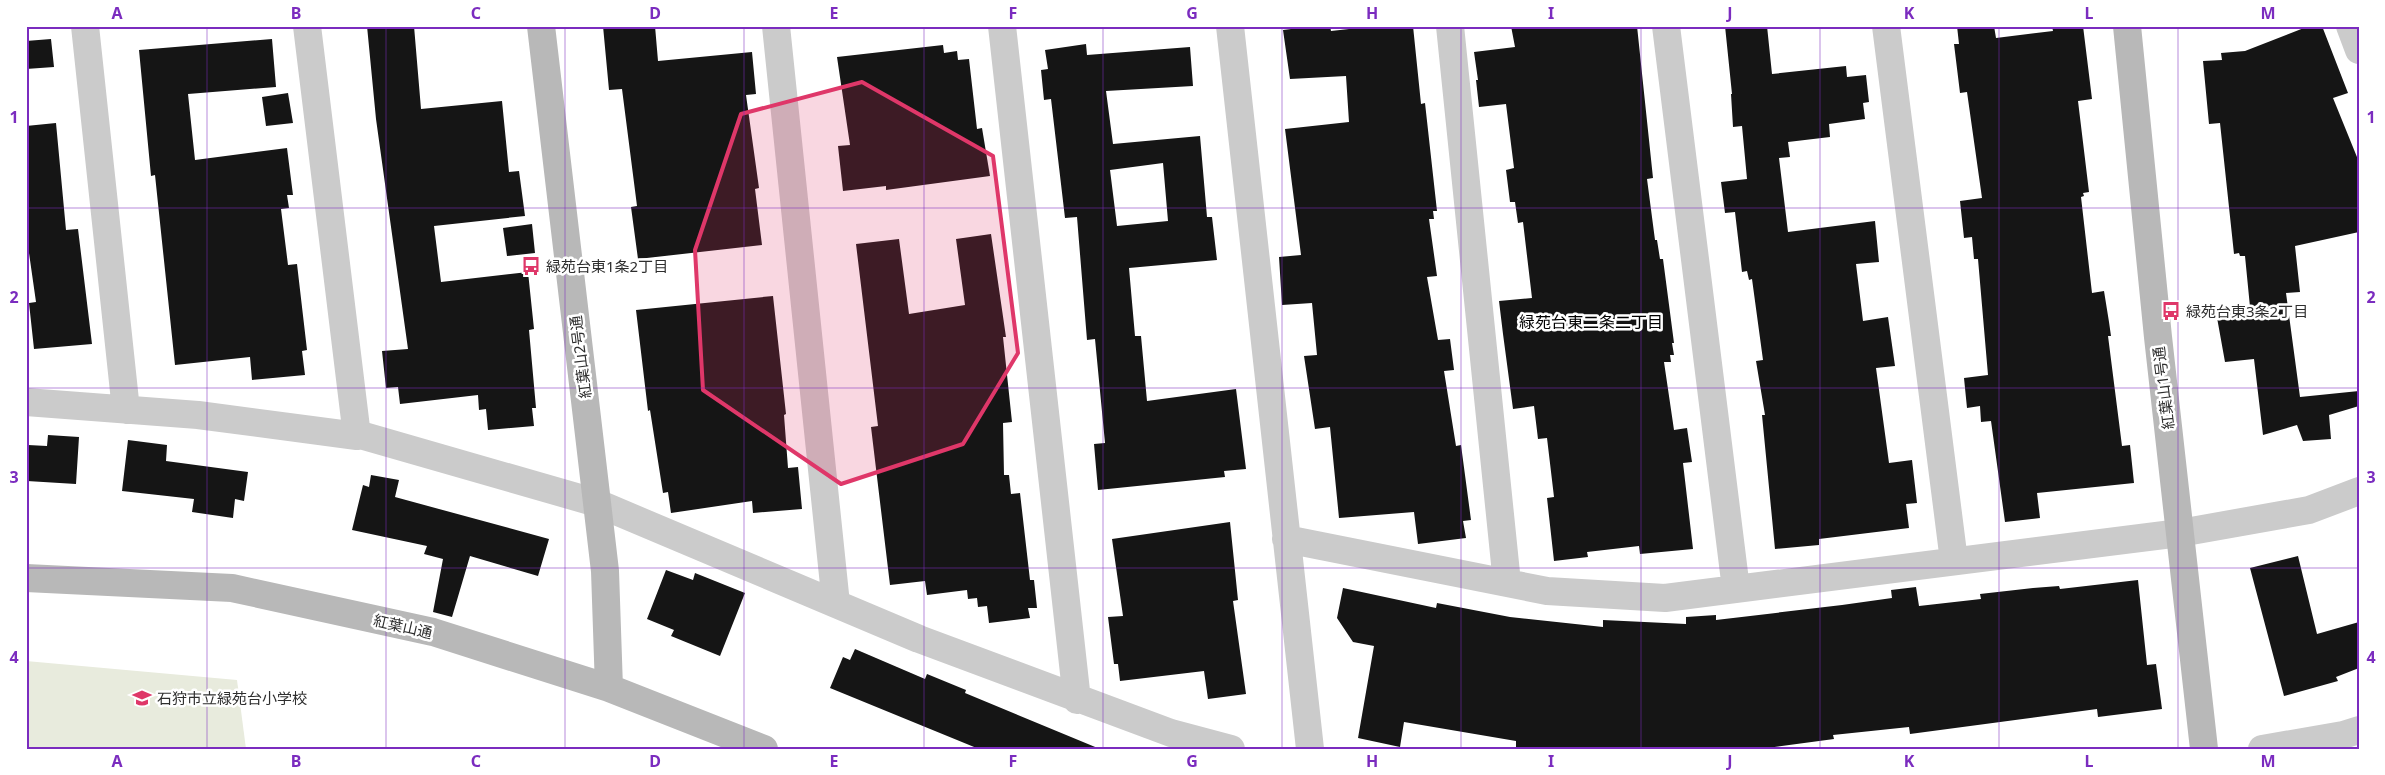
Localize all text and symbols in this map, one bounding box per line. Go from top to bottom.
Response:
text: A [111,2,123,24]
text: B [291,2,301,24]
text: C [471,2,481,24]
text: D [649,2,661,24]
text: E [830,2,839,24]
text: F [1009,2,1017,24]
text: G [1186,2,1198,24]
text: H [1366,2,1378,24]
text: I [1548,2,1554,24]
text: J [1725,2,1733,24]
text: K [1904,2,1915,24]
text: L [2085,2,2094,24]
text: M [2260,2,2276,24]
text: 1 [9,106,19,128]
text: 1 [2366,106,2376,128]
bus stop icon: 緑苑台東1条2丁目 [520,255,542,277]
place label: 緑苑台東1条2丁目 [546,256,668,276]
text: 2 [9,286,19,308]
text: 2 [2366,286,2376,308]
bus stop icon: 緑苑台東3条2丁目 [2160,300,2182,322]
place label: 緑苑台東3条2丁目 [2186,301,2308,321]
district label: 緑苑台東二条二丁目 [1519,311,1663,333]
street label: 紅葉山2号通 [565,314,595,400]
street label: 紅葉山1号通 [2148,345,2178,431]
text: 3 [9,466,19,488]
text: 3 [2366,466,2376,488]
street label: 紅葉山通 [372,610,434,642]
text: 4 [9,646,19,668]
text: 4 [2366,646,2376,668]
school or university icon: 石狩市立緑苑台小学校 [131,687,153,709]
place label: 石狩市立緑苑台小学校 [157,688,307,708]
text: A [111,750,123,772]
text: B [291,750,301,772]
text: C [471,750,481,772]
text: D [649,750,661,772]
text: E [830,750,839,772]
text: F [1009,750,1017,772]
text: G [1186,750,1198,772]
text: H [1366,750,1378,772]
text: I [1548,750,1554,772]
text: J [1725,750,1733,772]
text: K [1904,750,1915,772]
text: L [2085,750,2094,772]
text: M [2260,750,2276,772]

